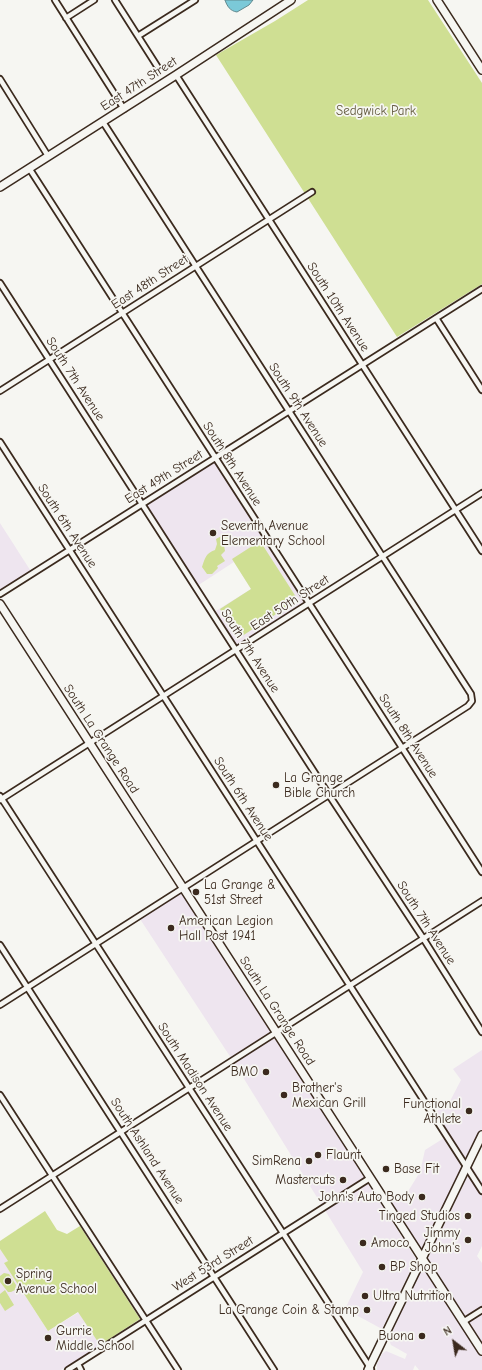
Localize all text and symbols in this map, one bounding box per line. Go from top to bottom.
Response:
street label: East 47th Street [98,53,180,115]
park label: Sedgwick Park [336,103,416,119]
street label: East 48th Street [109,251,191,313]
street label: South 10th Avenue [303,259,373,355]
street label: South 7th Avenue [42,334,108,424]
street label: South 9th Avenue [265,360,331,450]
street label: South 8th Avenue [199,419,265,509]
street label: East 49th Street [122,447,206,507]
street label: South 6th Avenue [34,481,100,571]
place label: Seventh Avenue Elementary School [221,518,325,549]
marker: Seventh Avenue Elementary School [208,528,218,538]
street label: East 50th Street [248,572,332,634]
street label: South 7th Avenue [217,606,283,696]
street label: South La Grange Road [60,682,142,796]
street label: South 8th Avenue [375,691,441,781]
street label: South 6th Avenue [210,754,276,844]
place label: La Grange Bible Church [284,770,355,801]
marker: La Grange Bible Church [271,780,281,790]
place label: La Grange & 51st Street [204,877,276,908]
street label: South 7th Avenue [393,878,459,968]
marker: La Grange & 51st Street [191,887,201,897]
place label: American Legion Hall Post 1941 [179,913,273,944]
marker: American Legion Hall Post 1941 [166,923,176,933]
street label: South La Grange Road [236,954,318,1068]
street label: South Madison Avenue [154,1020,236,1134]
place label: BMO [231,1064,258,1080]
marker: BMO [261,1067,271,1077]
place label: Brother's Mexican Grill [292,1080,366,1111]
marker: Brother's Mexican Grill [279,1090,289,1100]
street label: South Ashland Avenue [107,1095,187,1207]
place label: Functional Athlete [403,1096,461,1127]
marker: Functional Athlete [464,1106,474,1116]
place label: Flaunt [326,1147,361,1163]
marker: Flaunt [313,1150,323,1160]
place label: SimRena [252,1153,301,1169]
marker: SimRena [304,1156,314,1166]
place label: Base Fit [394,1161,439,1177]
marker: Base Fit [381,1164,391,1174]
place label: Mastercuts [275,1172,335,1188]
marker: Mastercuts [338,1175,348,1185]
place label: John's Auto Body [318,1189,414,1205]
marker: John's Auto Body [417,1192,427,1202]
place label: Tinged Studios [379,1208,460,1224]
marker: Tinged Studios [463,1211,473,1221]
place label: Jimmy John's [424,1225,460,1256]
street label: West 53rd Street [170,1233,256,1295]
place label: Amoco [371,1235,409,1251]
marker: Jimmy John's [463,1235,473,1245]
marker: Amoco [358,1238,368,1248]
place label: BP Shop [390,1259,438,1275]
marker: BP Shop [377,1262,387,1272]
place label: Spring Avenue School [16,1266,97,1297]
marker: Spring Avenue School [3,1276,13,1286]
place label: Ultra Nutrition [373,1288,452,1304]
marker: Ultra Nutrition [360,1291,370,1301]
place label: La Grange Coin & Stamp [219,1302,359,1318]
marker: La Grange Coin & Stamp [362,1305,372,1315]
north arrow [434,1322,474,1362]
place label: Gurrie Middle School [56,1323,134,1354]
text: N [441,1324,454,1339]
place label: Buona [379,1328,414,1344]
marker: Buona [417,1331,427,1341]
marker: Gurrie Middle School [43,1333,53,1343]

